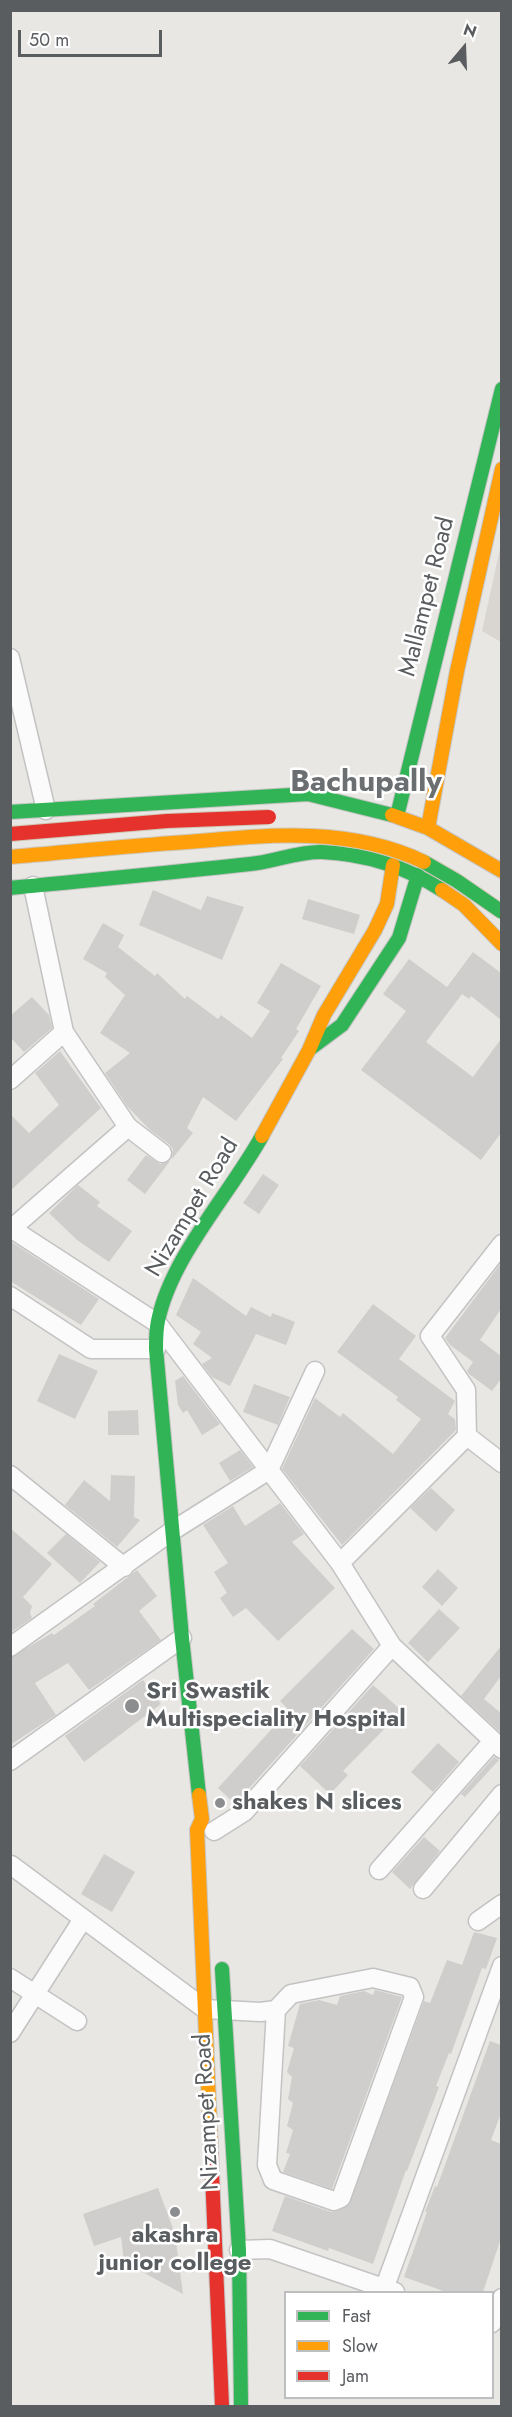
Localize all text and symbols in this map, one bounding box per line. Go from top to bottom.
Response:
scale bar [21,18,165,56]
north arrow [434,18,494,78]
text: N [460,18,480,43]
text: 50 m [29,27,69,53]
street label: Mallampet Road [394,514,462,680]
district label: Bachupally [290,766,442,802]
street label: Nizampet Road [140,1133,246,1283]
place label: Sri Swastik Multispeciality Hospital [146,1678,406,1734]
marker: Sri Swastik Multispeciality Hospital [123,1697,141,1715]
place label: shakes N slices [232,1789,402,1817]
marker: shakes N slices [213,1796,227,1810]
street label: Nizampet Road [190,2033,226,2191]
marker: akashra junior college [168,2205,182,2219]
place label: akashra junior college [98,2222,252,2278]
legend [284,2291,494,2399]
text: Fast [342,2303,371,2329]
text: Slow [342,2333,378,2359]
text: Jam [342,2363,369,2389]

